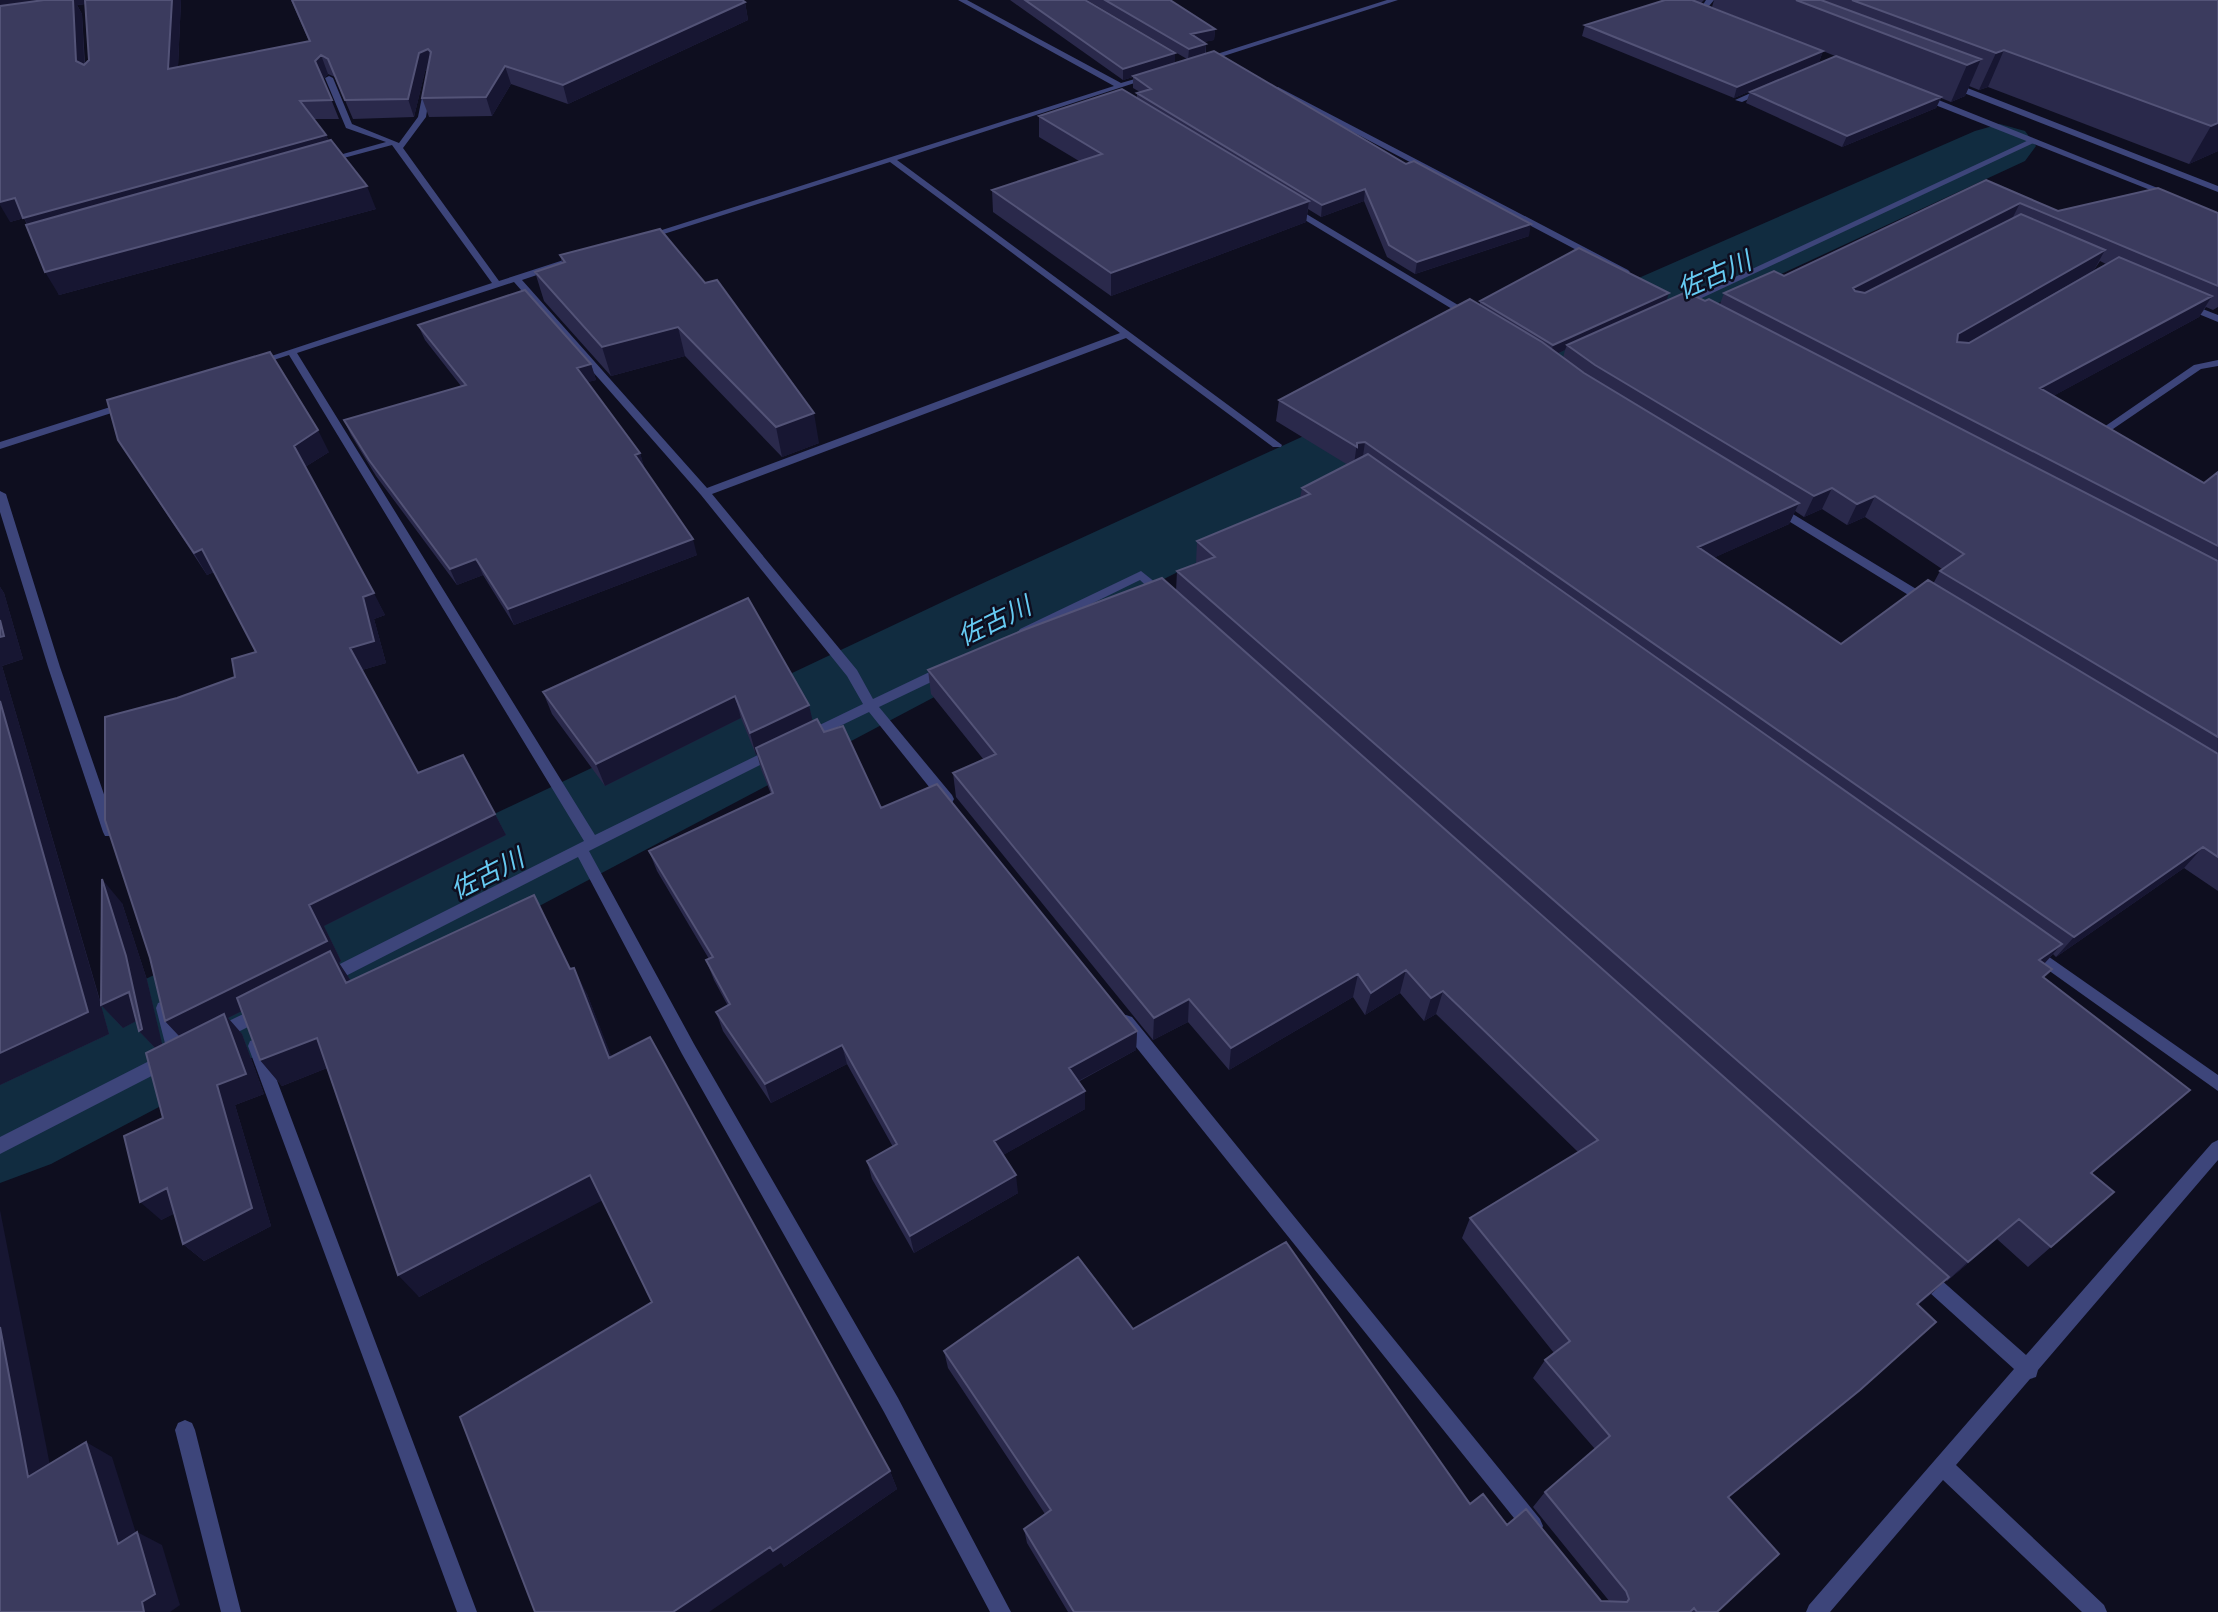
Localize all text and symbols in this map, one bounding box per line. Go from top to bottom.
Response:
water label: 佐古川 [1672,244,1758,305]
water label: 佐古川 [952,589,1038,652]
water label: 佐古川 [445,842,531,905]

